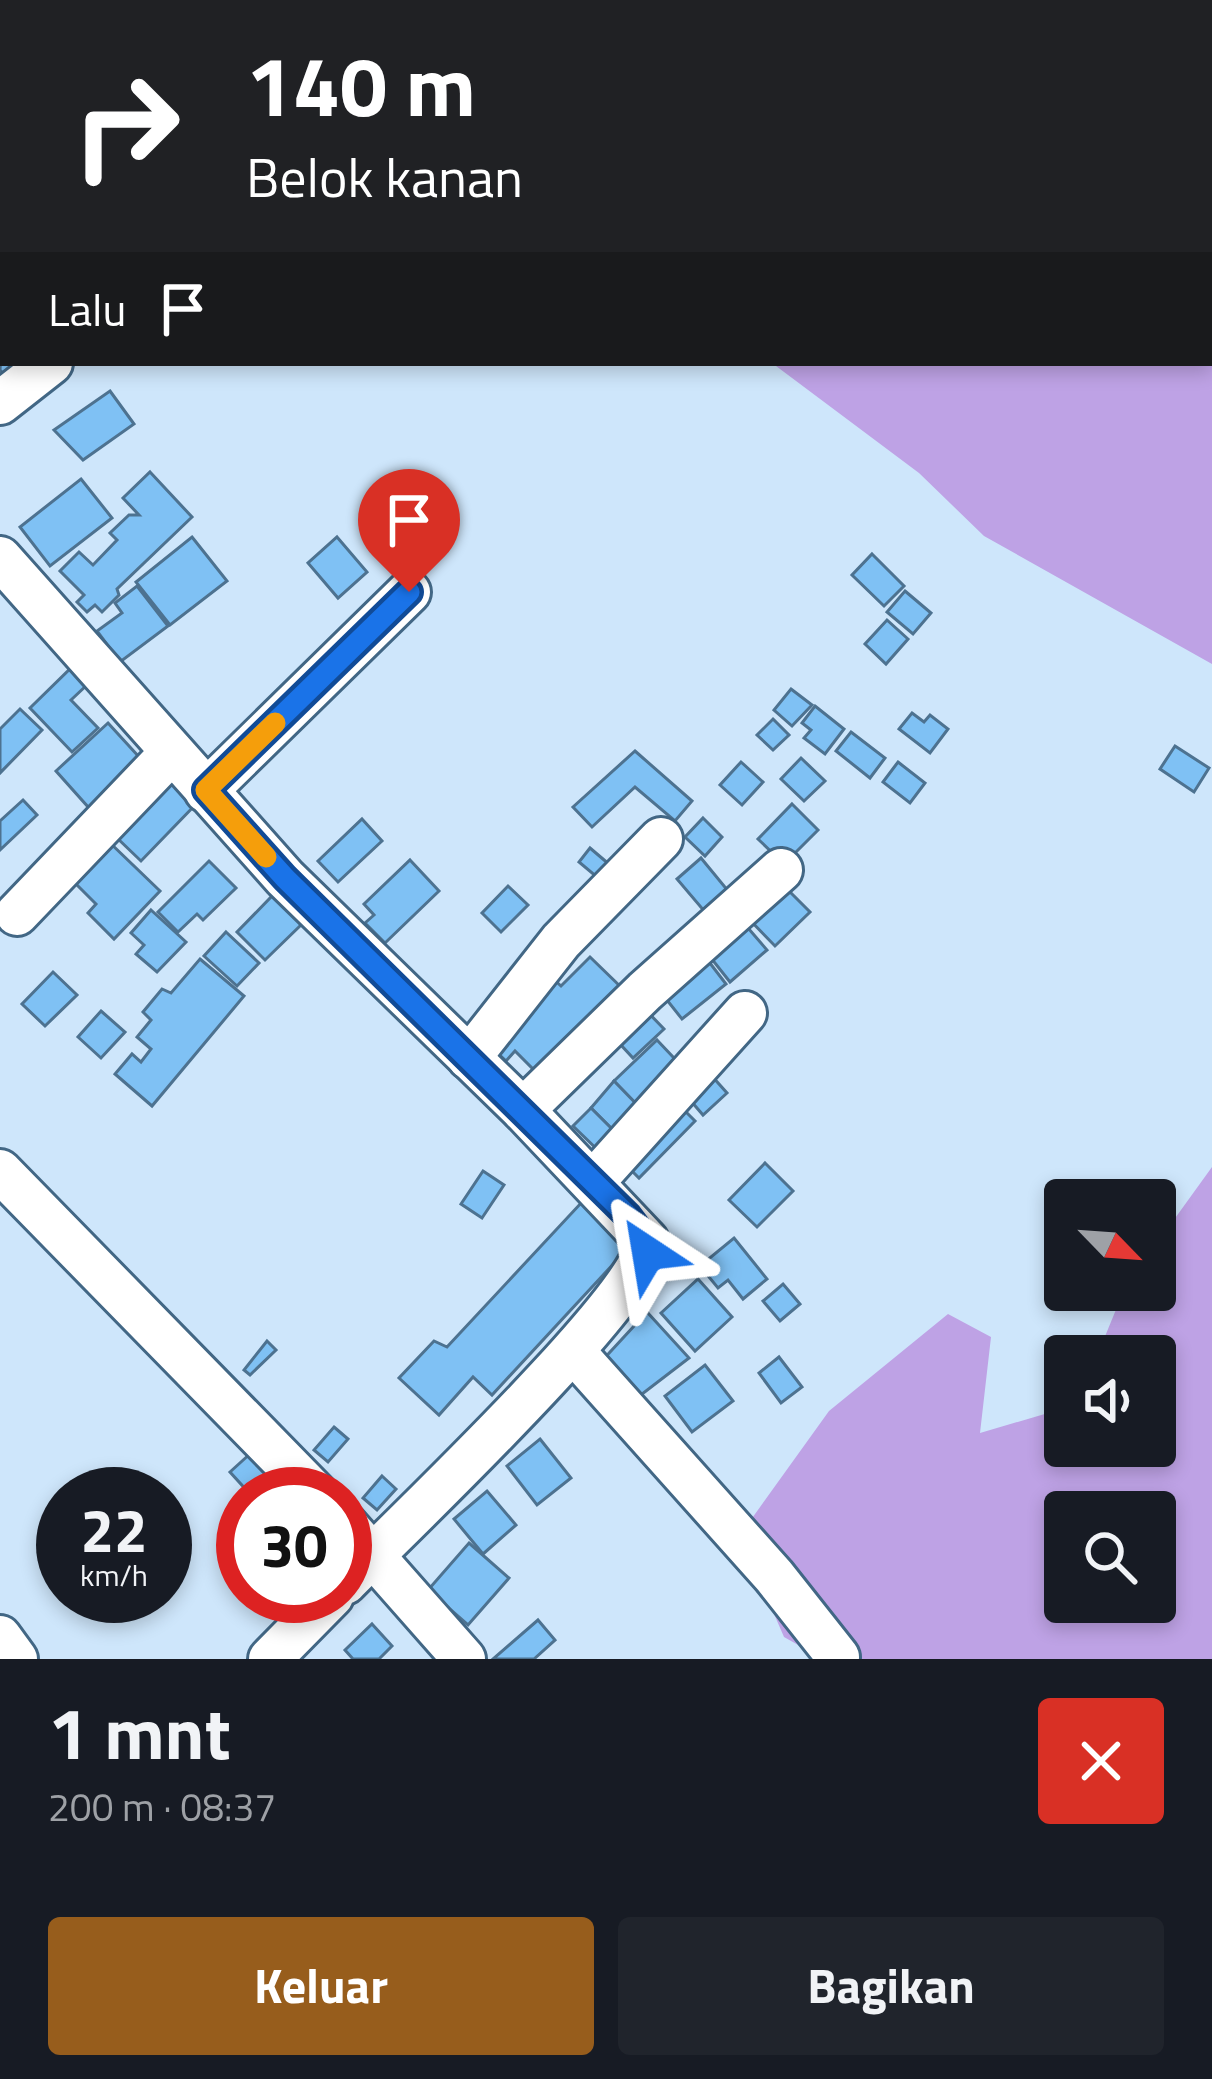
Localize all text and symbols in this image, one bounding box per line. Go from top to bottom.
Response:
text: 140 m [246,21,476,149]
icon: right [48,48,204,204]
text: Belok kanan [246,136,523,218]
text: Lalu [48,275,126,343]
icon: arrive [150,276,216,342]
pin [358,469,460,592]
icon: arrive [376,487,442,553]
north arrow [1044,1179,1176,1311]
map controls [1044,1179,1176,1623]
position arrow [585,1190,711,1316]
button: sound [1044,1335,1176,1467]
speed limit sign: 30 [216,1467,372,1623]
text: 22 [80,1484,148,1575]
button: search [1044,1491,1176,1623]
text: km/h [80,1552,148,1598]
text: 1 mnt [48,1677,231,1787]
button: close [1038,1698,1164,1824]
text: 200 m · 08:37 [48,1777,276,1836]
button: Keluar [48,1917,594,2055]
button: Bagikan [618,1917,1164,2055]

